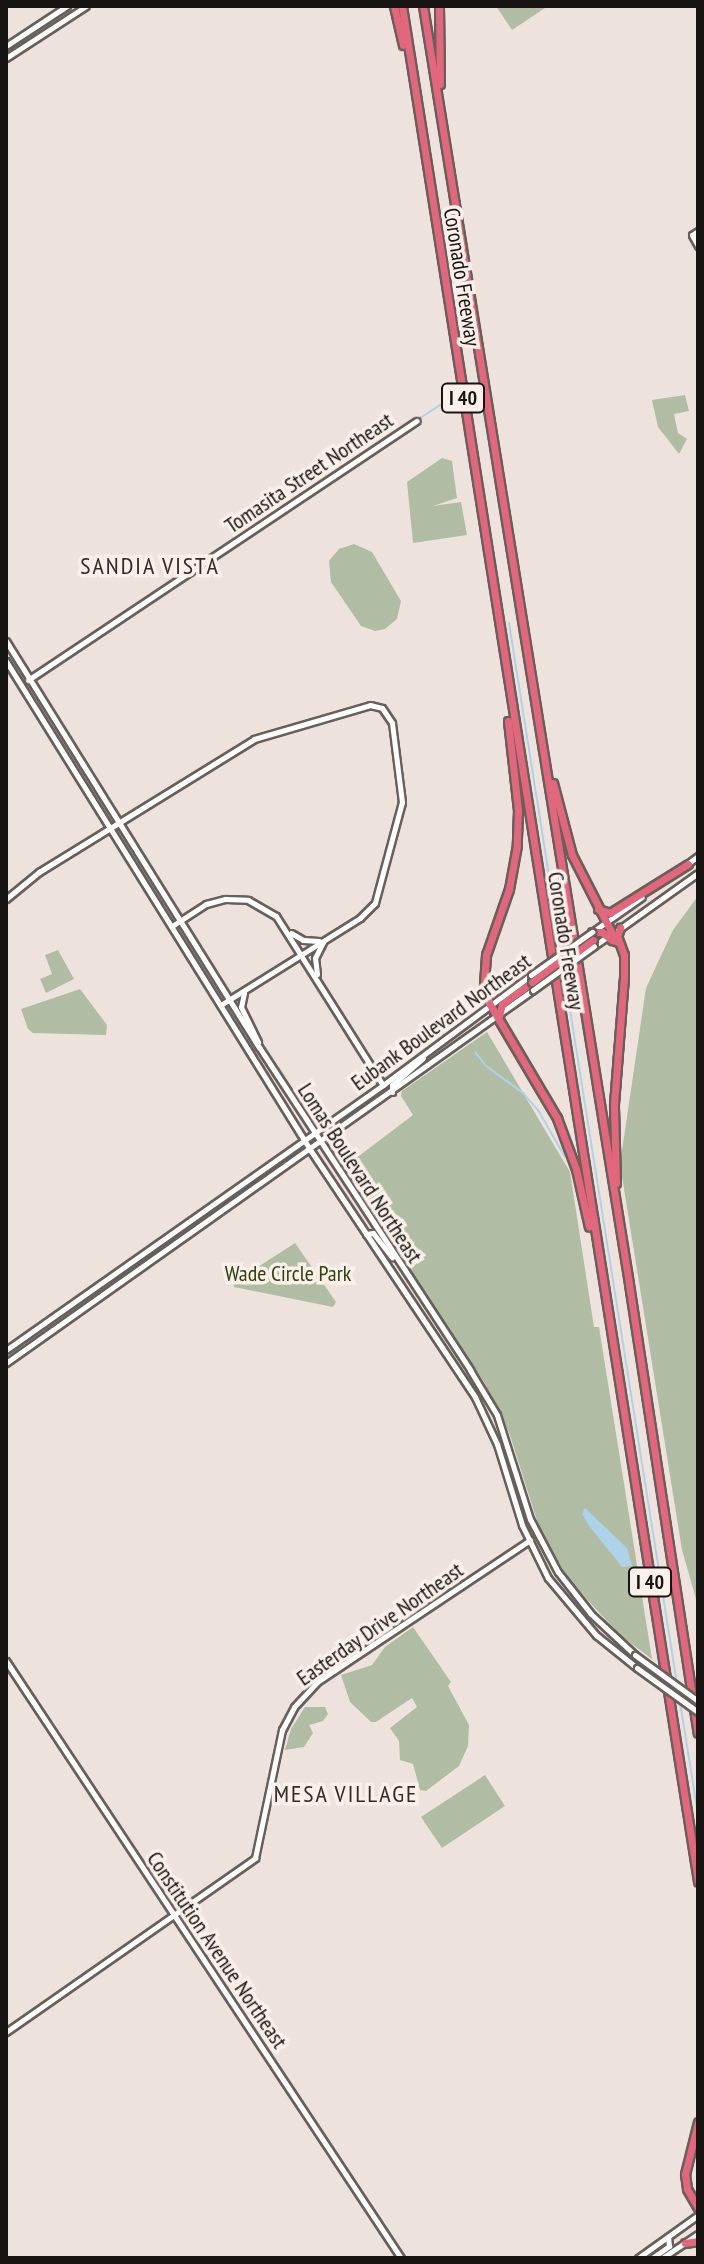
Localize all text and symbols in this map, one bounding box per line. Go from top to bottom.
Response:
street label: Coronado Freeway [438,206,486,348]
road number: I 40 [441,382,485,414]
street label: Tomasita Street Northeast [220,407,398,539]
district label: SANDIA VISTA [80,552,220,580]
street label: Coronado Freeway [542,870,590,1012]
street label: Eubank Boulevard Northeast [346,948,536,1096]
street label: Lomas Boulevard Northeast [292,1078,428,1268]
park label: Wade Circle Park [225,1261,351,1287]
street label: Easterday Drive Northeast [292,1557,468,1691]
road number: I 40 [628,1566,672,1598]
district label: MESA VILLAGE [273,1780,419,1808]
street label: Constitution Avenue Northeast [141,1846,293,2054]

